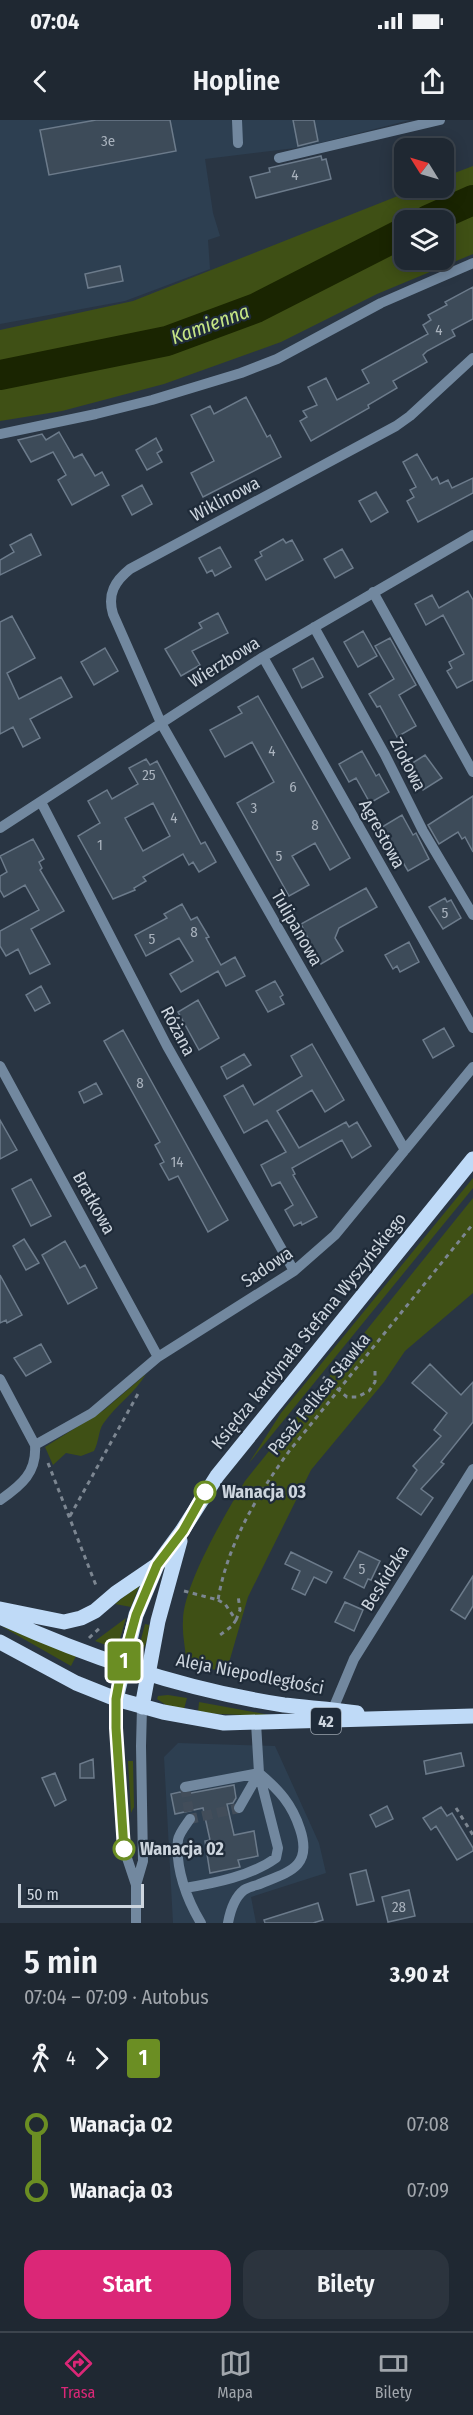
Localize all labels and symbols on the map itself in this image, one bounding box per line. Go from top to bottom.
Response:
house number: 3e [101,132,115,150]
north arrow [394,138,454,198]
house number: 4 [291,166,299,184]
water label: Kamienna [167,299,253,349]
house number: 4 [435,321,443,339]
street label: Wiklinowa [187,472,263,526]
street label: Wierzbowa [184,632,264,692]
street label: Ziołowa [385,733,431,795]
house number: 4 [268,742,276,760]
house number: 25 [142,766,156,784]
house number: 6 [289,778,297,796]
street label: Agrestowa [354,796,410,873]
house number: 3 [251,799,258,817]
house number: 4 [170,809,178,827]
house number: 8 [311,816,319,834]
house number: 1 [97,836,103,854]
house number: 5 [276,847,283,865]
street label: Tulipanowa [267,886,328,970]
house number: 5 [442,904,449,922]
house number: 8 [190,923,198,941]
house number: 5 [149,930,156,948]
street label: Różana [156,1002,200,1060]
house number: 8 [136,1074,144,1092]
house number: 14 [170,1153,184,1171]
street label: Bratkowa [68,1168,120,1238]
street label: Księdza kardynała Stefana Wyszyńskiego [207,1208,411,1454]
street label: Sadowa [237,1242,297,1292]
street label: Pasaż Feliksa Sławka [263,1328,375,1459]
marker: Wanacja 03 [194,1481,216,1503]
place label: Wanacja 03 [222,1481,307,1503]
street label: Beskidzka [356,1541,414,1615]
house number: 5 [359,1560,366,1578]
line badge: 1 [104,1642,144,1680]
street label: Aleja Niepodległości [174,1649,326,1699]
road number: 42 [311,1708,341,1734]
marker: Wanacja 02 [113,1838,135,1860]
place label: Wanacja 02 [140,1838,224,1860]
scale bar [18,1881,144,1908]
house number: 28 [392,1898,406,1916]

